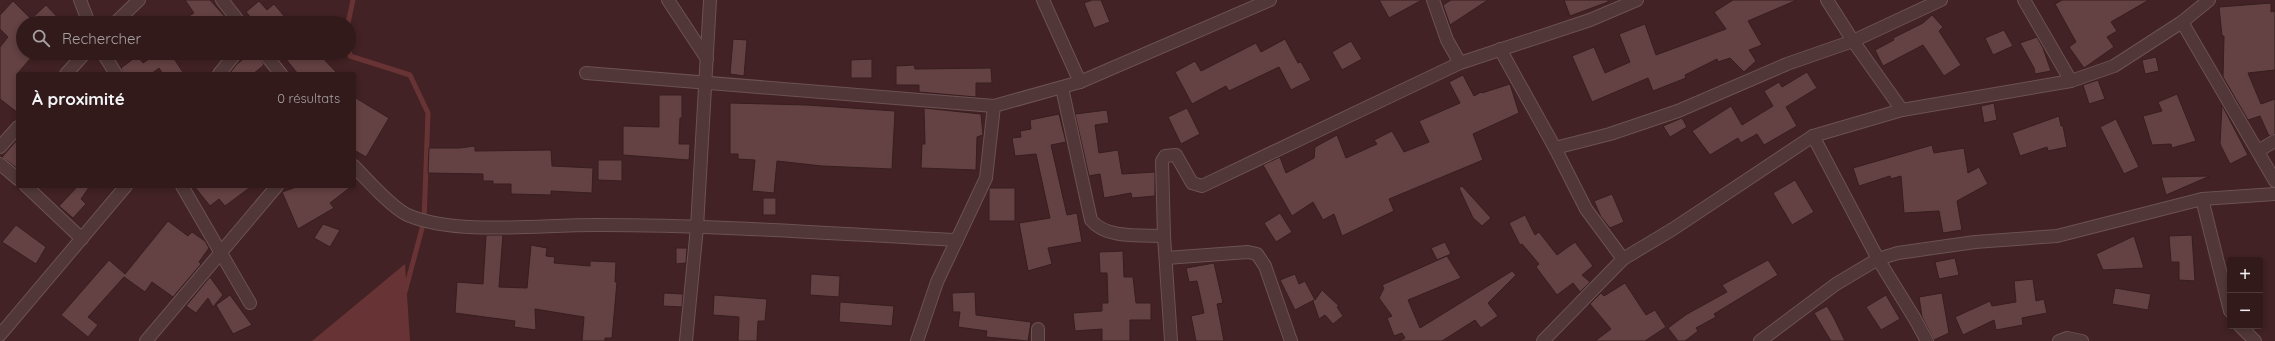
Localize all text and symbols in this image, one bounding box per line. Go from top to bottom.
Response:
search box [16,16,356,60]
icon: search [30,27,52,49]
text: Rechercher [62,29,141,48]
text: À proximité [32,88,125,109]
text: 0 résultats [277,90,340,106]
map controls [2227,257,2263,329]
button: + [2227,257,2263,293]
button: − [2227,293,2263,329]

